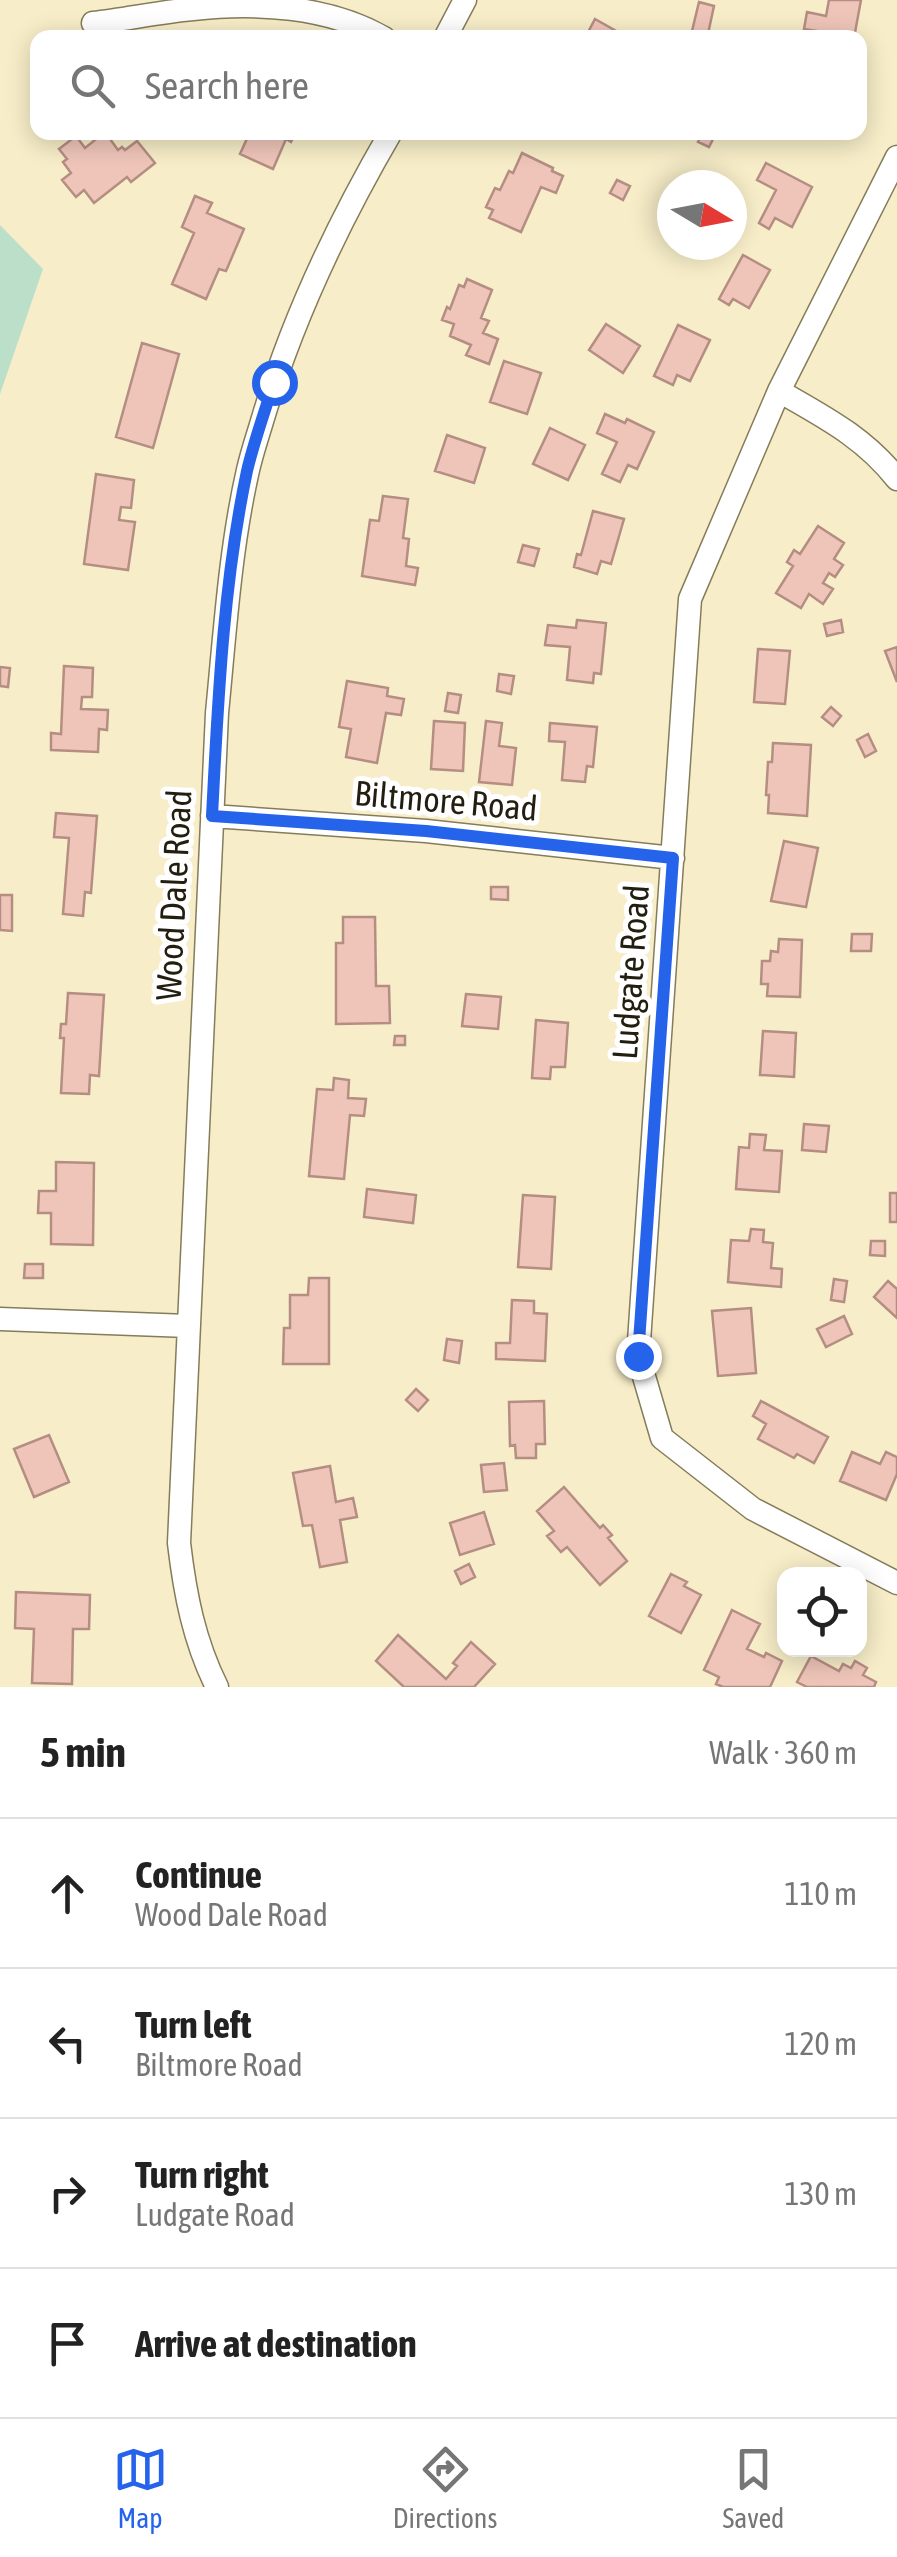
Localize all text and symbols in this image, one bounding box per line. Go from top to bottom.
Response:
search box [30,30,867,140]
icon: search [65,58,120,113]
text: Search here [145,64,309,107]
north arrow [657,170,747,260]
route start [252,360,298,406]
street label: Biltmore Road [353,772,539,828]
street label: Wood Dale Road [148,789,198,1001]
street label: Ludgate Road [604,883,656,1061]
route end [616,1334,662,1380]
map controls [777,1567,867,1657]
button: locate [777,1567,867,1657]
text: 5 min [40,1728,126,1776]
text: Walk · 360 m [709,1734,857,1771]
text: Continue [135,1853,262,1896]
icon: ahead [40,1866,95,1921]
text: 110 m [784,1875,857,1912]
text: Wood Dale Road [135,1896,328,1933]
text: Turn left [135,2003,251,2046]
icon: left [40,2016,95,2071]
text: 120 m [784,2025,857,2062]
text: Biltmore Road [135,2046,303,2083]
text: Turn right [135,2153,269,2196]
icon: right [40,2166,95,2221]
text: 130 m [784,2175,857,2212]
text: Ludgate Road [135,2196,295,2233]
icon: arrive [40,2316,95,2371]
text: Arrive at destination [135,2322,417,2365]
tab: Map [113,2442,168,2534]
tab: Directions [393,2442,497,2534]
tab: Saved [723,2442,784,2534]

